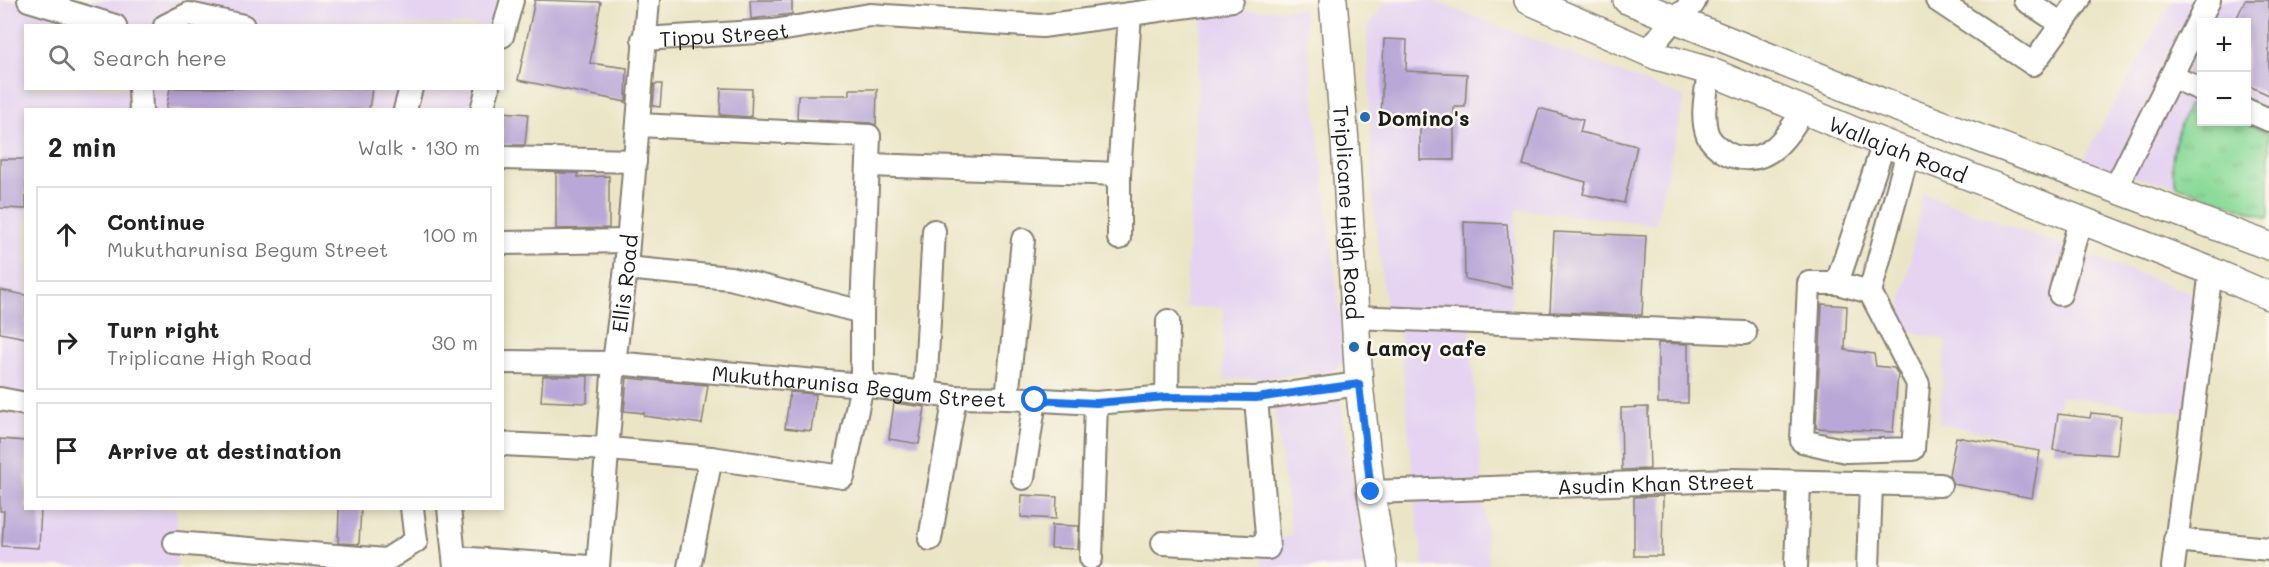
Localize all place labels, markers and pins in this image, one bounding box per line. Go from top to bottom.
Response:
place label: Domino's [1377,104,1470,131]
marker: Domino's [1358,110,1372,124]
place label: Lamcy cafe [1366,334,1486,362]
marker: Lamcy cafe [1347,340,1361,354]

